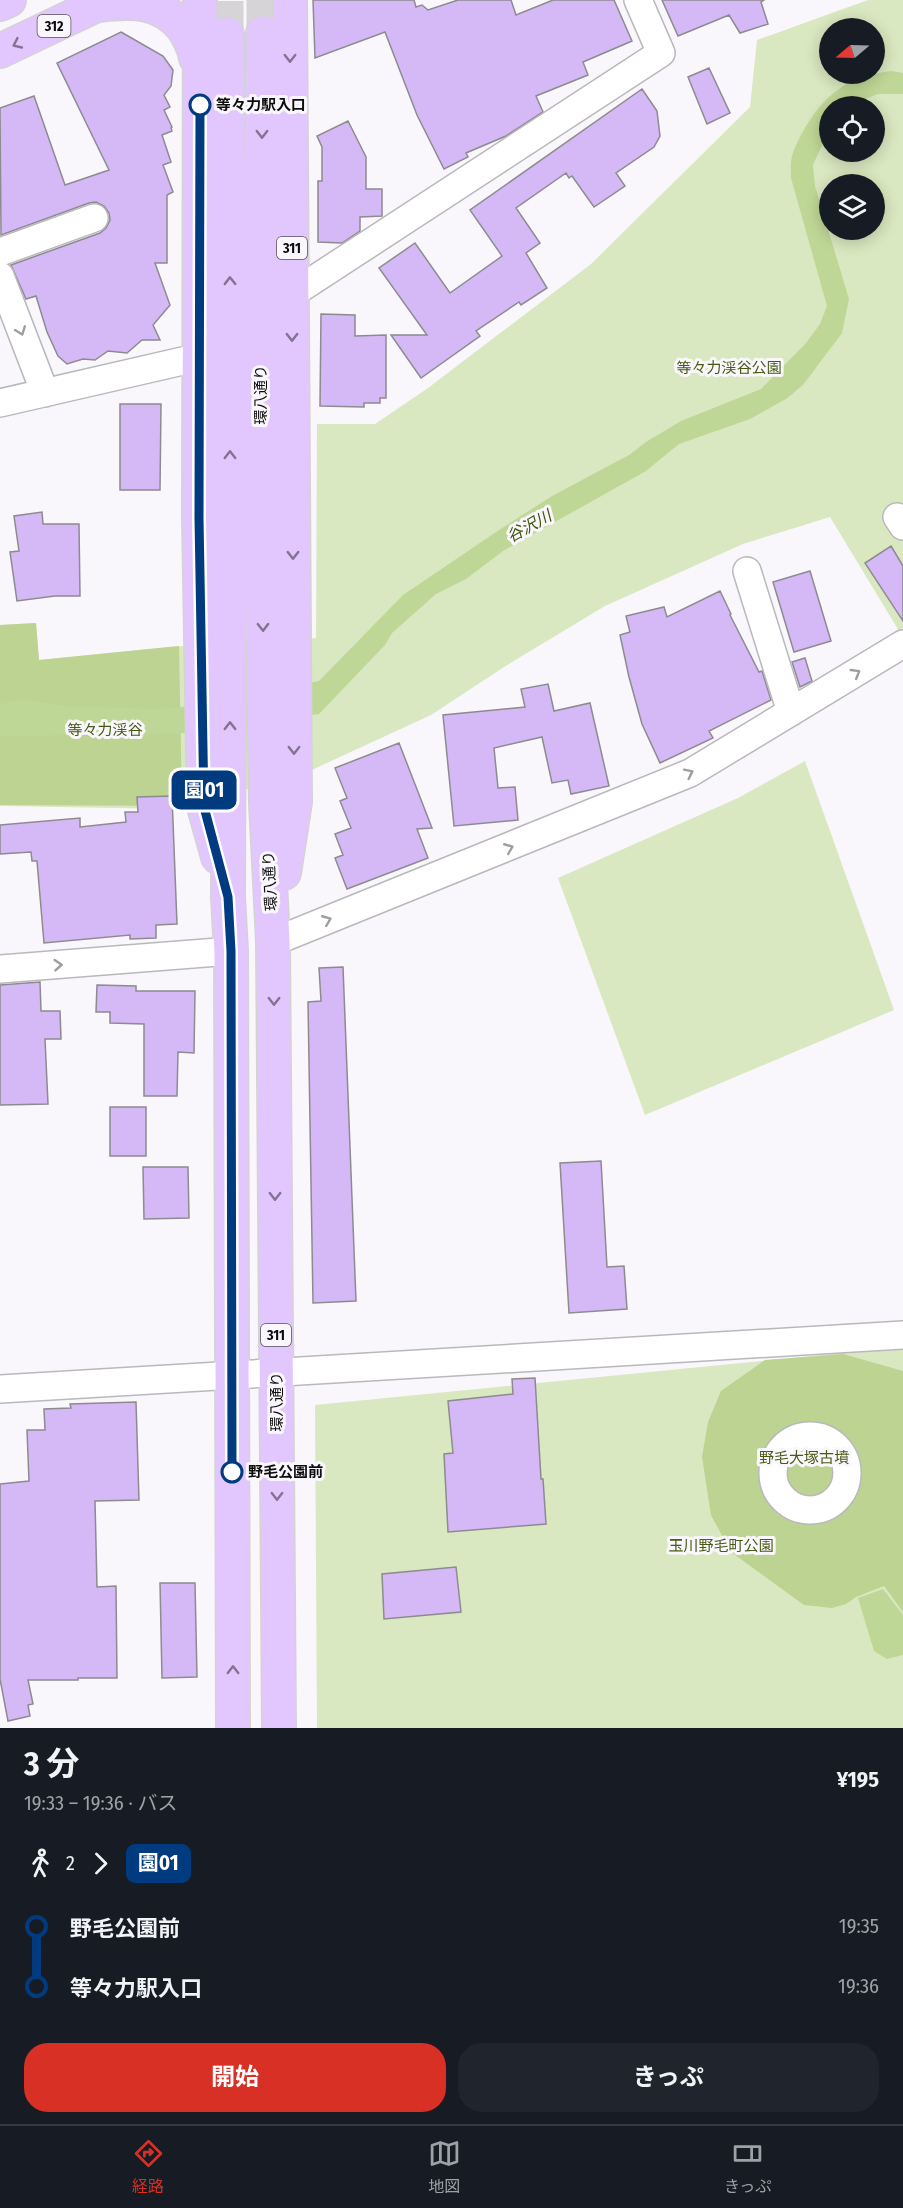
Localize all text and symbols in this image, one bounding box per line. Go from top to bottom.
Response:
road number: 312 [38,15,70,37]
north arrow [819,18,885,84]
map controls [819,18,885,240]
one-way arrow [13,37,24,49]
one-way arrow [284,54,296,63]
marker: 等々力駅入口 [189,94,211,116]
place label: 等々力駅入口 [216,96,306,114]
button: locate [819,96,885,162]
one-way arrow [256,129,268,138]
button: layers [819,174,885,240]
road number: 311 [277,237,307,259]
one-way arrow [224,277,236,286]
one-way arrow [14,325,26,336]
one-way arrow [286,333,298,342]
park label: 等々力渓谷公園 [676,359,782,377]
street label: 環八通り [252,365,270,425]
one-way arrow [224,451,236,460]
water label: 谷沢川 [503,505,556,546]
one-way arrow [287,551,299,560]
one-way arrow [257,623,269,632]
one-way arrow [850,668,860,680]
park label: 等々力渓谷 [67,721,143,739]
one-way arrow [224,721,236,730]
one-way arrow [288,746,300,755]
one-way arrow [682,768,693,780]
line badge: 園01 [170,770,238,810]
text: 園01 [184,777,224,803]
one-way arrow [502,843,513,855]
street label: 環八通り [259,851,281,911]
one-way arrow [321,915,332,927]
one-way arrow [54,959,63,972]
one-way arrow [268,996,280,1005]
one-way arrow [269,1191,281,1200]
road number: 311 [261,1324,291,1346]
street label: 環八通り [268,1372,286,1432]
park label: 野毛大塚古墳 [759,1449,849,1467]
marker: 野毛公園前 [221,1461,243,1483]
place label: 野毛公園前 [248,1463,323,1481]
one-way arrow [271,1491,283,1500]
park label: 玉川野毛町公園 [668,1537,774,1555]
one-way arrow [227,1665,239,1674]
text: 3 分 [24,1744,79,1784]
text: ¥195 [837,1766,879,1793]
text: 19:33 – 19:36 · バス [24,1791,177,1815]
icon: walk [24,1847,57,1880]
icon: forward [84,1847,117,1880]
text: 園01 [138,1850,179,1876]
text: 2 [66,1851,75,1875]
text: 19:35 [839,1914,879,1938]
text: 野毛公園前 [70,1915,180,1942]
text: 19:36 [838,1974,879,1998]
text: 等々力駅入口 [70,1975,202,2002]
button: 開始 [24,2043,446,2112]
button: きっぷ [458,2043,879,2112]
tab: 経路 [132,2137,165,2197]
tab: 地図 [428,2137,461,2197]
tab: きっぷ [724,2137,771,2197]

